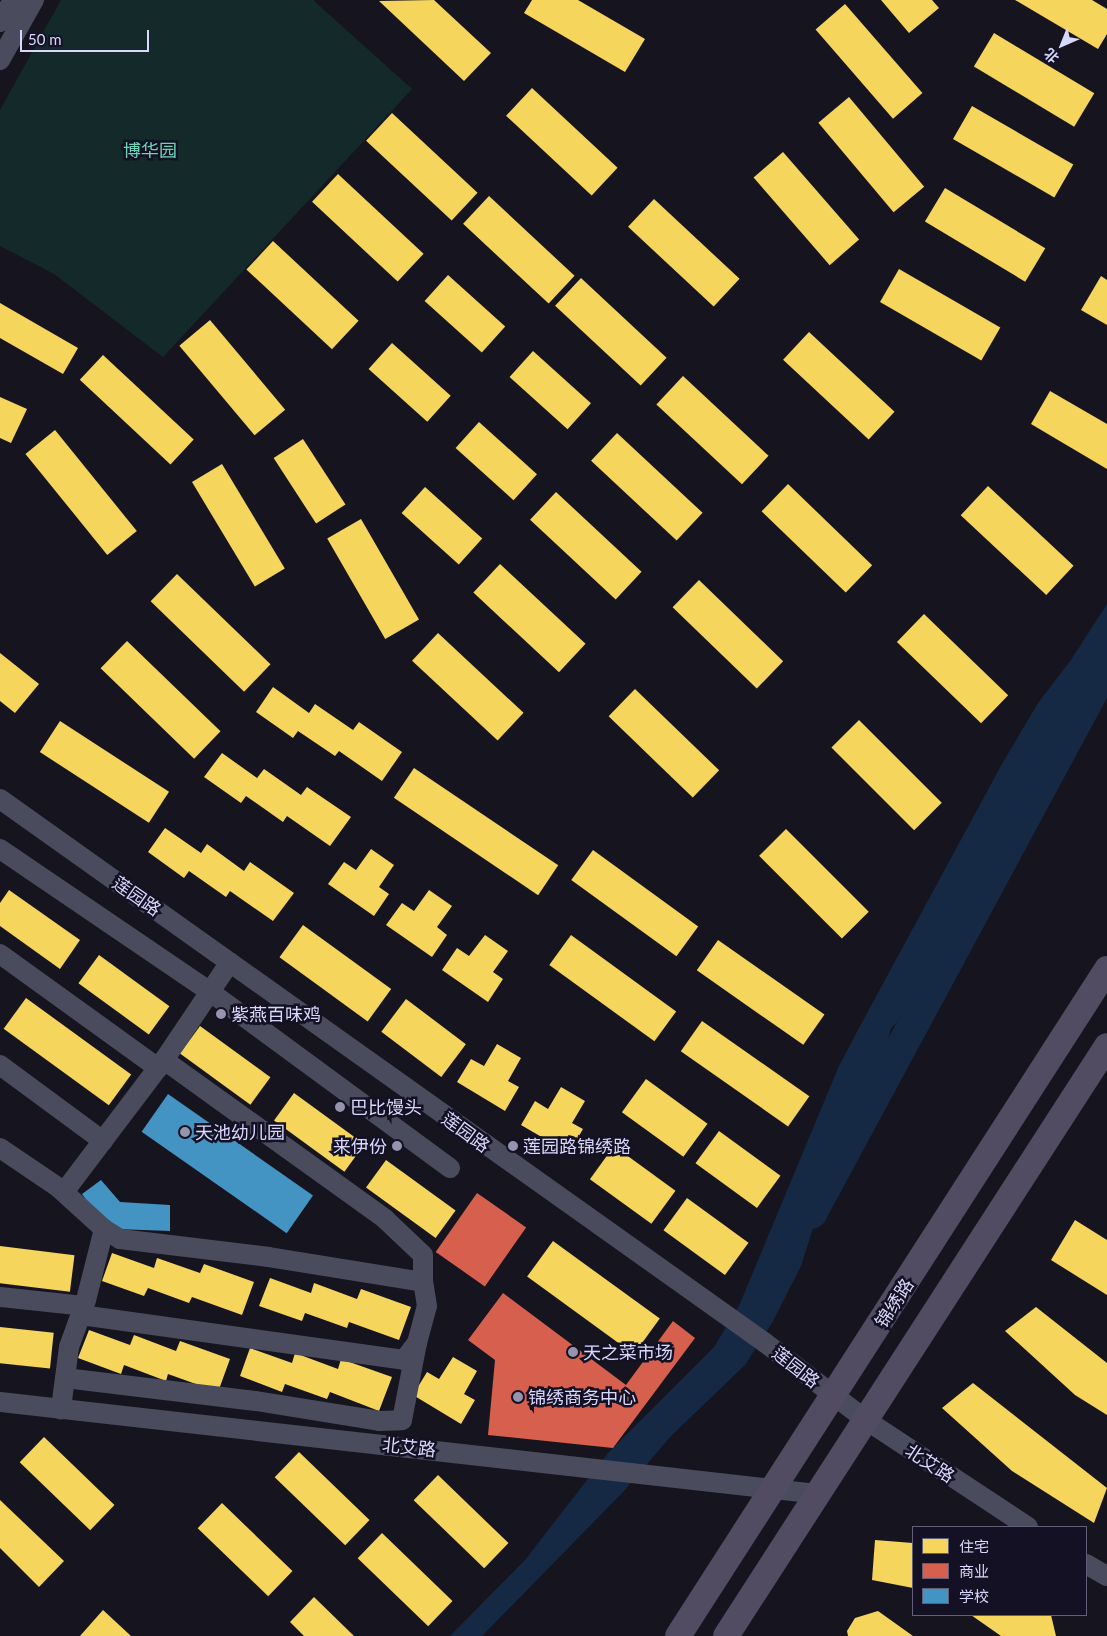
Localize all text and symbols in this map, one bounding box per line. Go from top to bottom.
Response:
scale bar [22,20,151,52]
north arrow [1037,20,1087,70]
text: 50 m [28,30,62,48]
text: 北 [1040,45,1062,67]
park label: 博华园 [123,139,177,161]
street label: 莲园路 [109,872,165,920]
place label: 紫燕百味鸡 [231,1003,321,1025]
marker: 紫燕百味鸡 [215,1008,227,1020]
place label: 巴比馒头 [350,1096,422,1118]
marker: 巴比馒头 [334,1101,346,1113]
street label: 莲园路 [438,1107,494,1157]
place label: 天池幼儿园 [195,1121,285,1143]
marker: 天池幼儿园 [179,1126,191,1138]
place label: 来伊份 [333,1135,387,1157]
place label: 莲园路锦绣路 [523,1135,631,1157]
marker: 来伊份 [391,1140,403,1152]
marker: 莲园路锦绣路 [507,1140,519,1152]
street label: 锦绣路 [870,1274,918,1332]
place label: 天之菜市场 [583,1341,673,1363]
street label: 莲园路 [768,1342,824,1392]
marker: 天之菜市场 [567,1346,579,1358]
place label: 锦绣商务中心 [528,1386,636,1408]
marker: 锦绣商务中心 [512,1391,524,1403]
street label: 北艾路 [381,1433,437,1461]
street label: 北艾路 [901,1439,959,1487]
legend [912,1526,1087,1616]
text: 住宅 [959,1537,989,1555]
text: 商业 [959,1562,989,1580]
text: 学校 [959,1587,989,1605]

